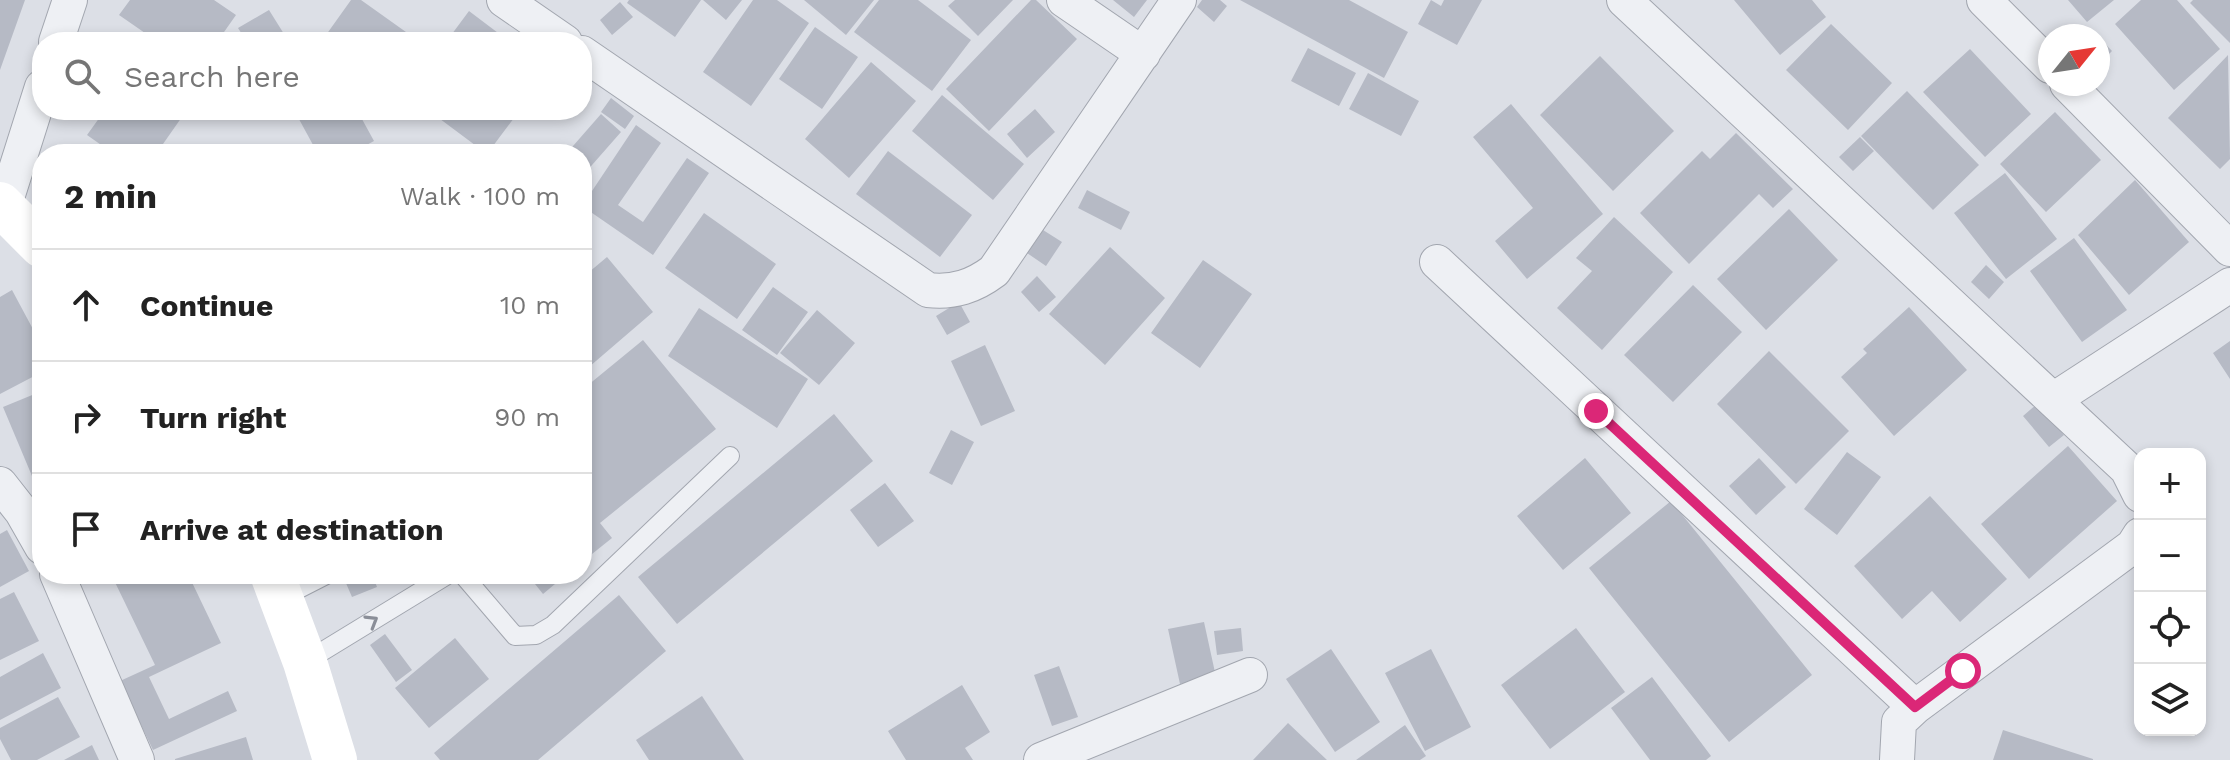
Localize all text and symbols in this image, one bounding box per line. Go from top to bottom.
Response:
north arrow [2038,24,2110,96]
search box [32,32,592,120]
icon: search [60,54,104,98]
text: Search here [124,59,300,94]
text: 2 min [64,176,157,216]
text: Walk · 100 m [400,181,560,211]
icon: ahead [64,283,108,327]
text: Continue [140,288,273,323]
text: 10 m [500,290,560,320]
route end [1578,393,1614,429]
icon: right [64,395,108,439]
text: Turn right [140,400,286,435]
text: 90 m [494,402,560,432]
map controls [2134,448,2206,736]
button: + [2134,448,2206,520]
icon: arrive [64,507,108,551]
text: Arrive at destination [140,512,444,547]
button: − [2134,520,2206,592]
button: locate [2134,592,2206,664]
one-way arrow [363,615,378,631]
route start [1945,653,1981,689]
button: layers [2134,664,2206,736]

